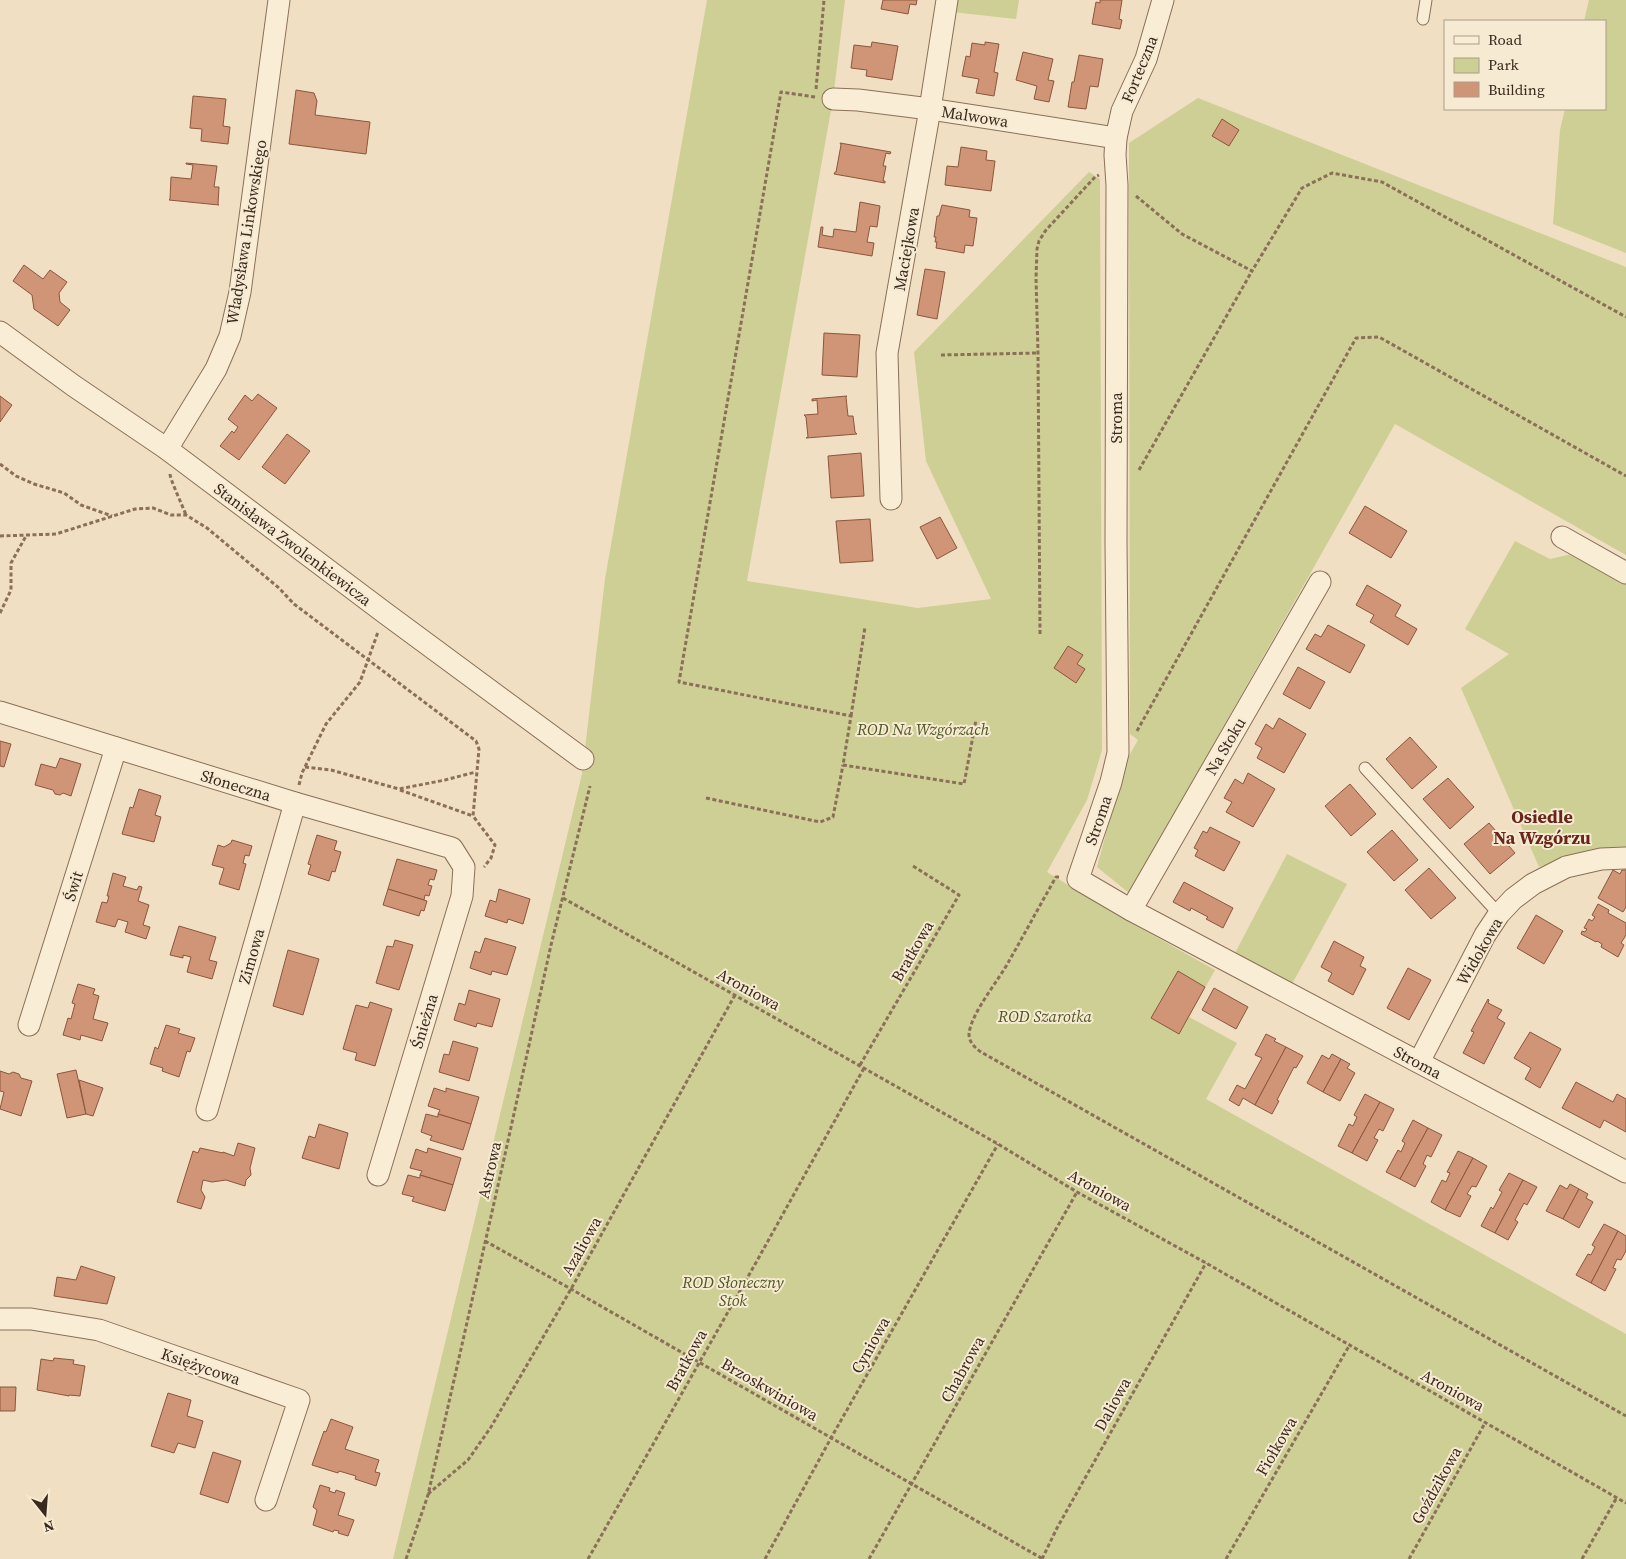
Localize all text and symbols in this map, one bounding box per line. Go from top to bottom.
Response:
legend [1444,20,1606,110]
text: Road [1488,29,1522,50]
street label: Forteczna [1116,31,1163,106]
text: Park [1488,54,1520,75]
text: Building [1488,79,1545,100]
street label: Malwowa [940,100,1011,132]
street label: Władysława Linkowskiego [221,138,272,326]
street label: Maciejkowa [888,205,924,293]
street label: Stroma [1105,392,1127,444]
street label: Stanisława Zwolenkiewicza [210,477,377,611]
street label: Na Stoku [1200,713,1250,779]
park label: ROD Na Wzgórzach [856,718,989,740]
street label: Słoneczna [198,764,275,806]
street label: Stroma [1079,791,1117,848]
district label: Osiedle Na Wzgórzu [1493,804,1591,850]
street label: Świt [58,868,88,904]
street label: Widokowa [1451,912,1508,989]
street label: Bratkowa [886,916,939,986]
street label: Zimowa [233,925,270,986]
street label: Aroniowa [713,963,785,1016]
street label: Śnieżna [405,990,443,1051]
park label: ROD Szarotka [997,1005,1093,1027]
street label: Stroma [1390,1040,1447,1084]
street label: Astrowa [472,1138,506,1201]
street label: Aroniowa [1064,1164,1136,1217]
street label: Azaliowa [556,1212,607,1280]
park label: ROD Słoneczny Stok [681,1271,784,1311]
street label: Cyniowa [845,1312,895,1377]
street label: Bratkowa [660,1324,712,1395]
street label: Chabrowa [935,1331,990,1406]
street label: Księżycowa [158,1342,244,1390]
street label: Brzoskwiniowa [717,1352,823,1426]
street label: Aroniowa [1417,1364,1489,1417]
street label: Daliowa [1088,1373,1136,1435]
street label: Fiołkowa [1250,1412,1302,1479]
street label: Goździkowa [1406,1442,1467,1528]
north arrow [20,1489,70,1539]
text: N [41,1515,57,1537]

